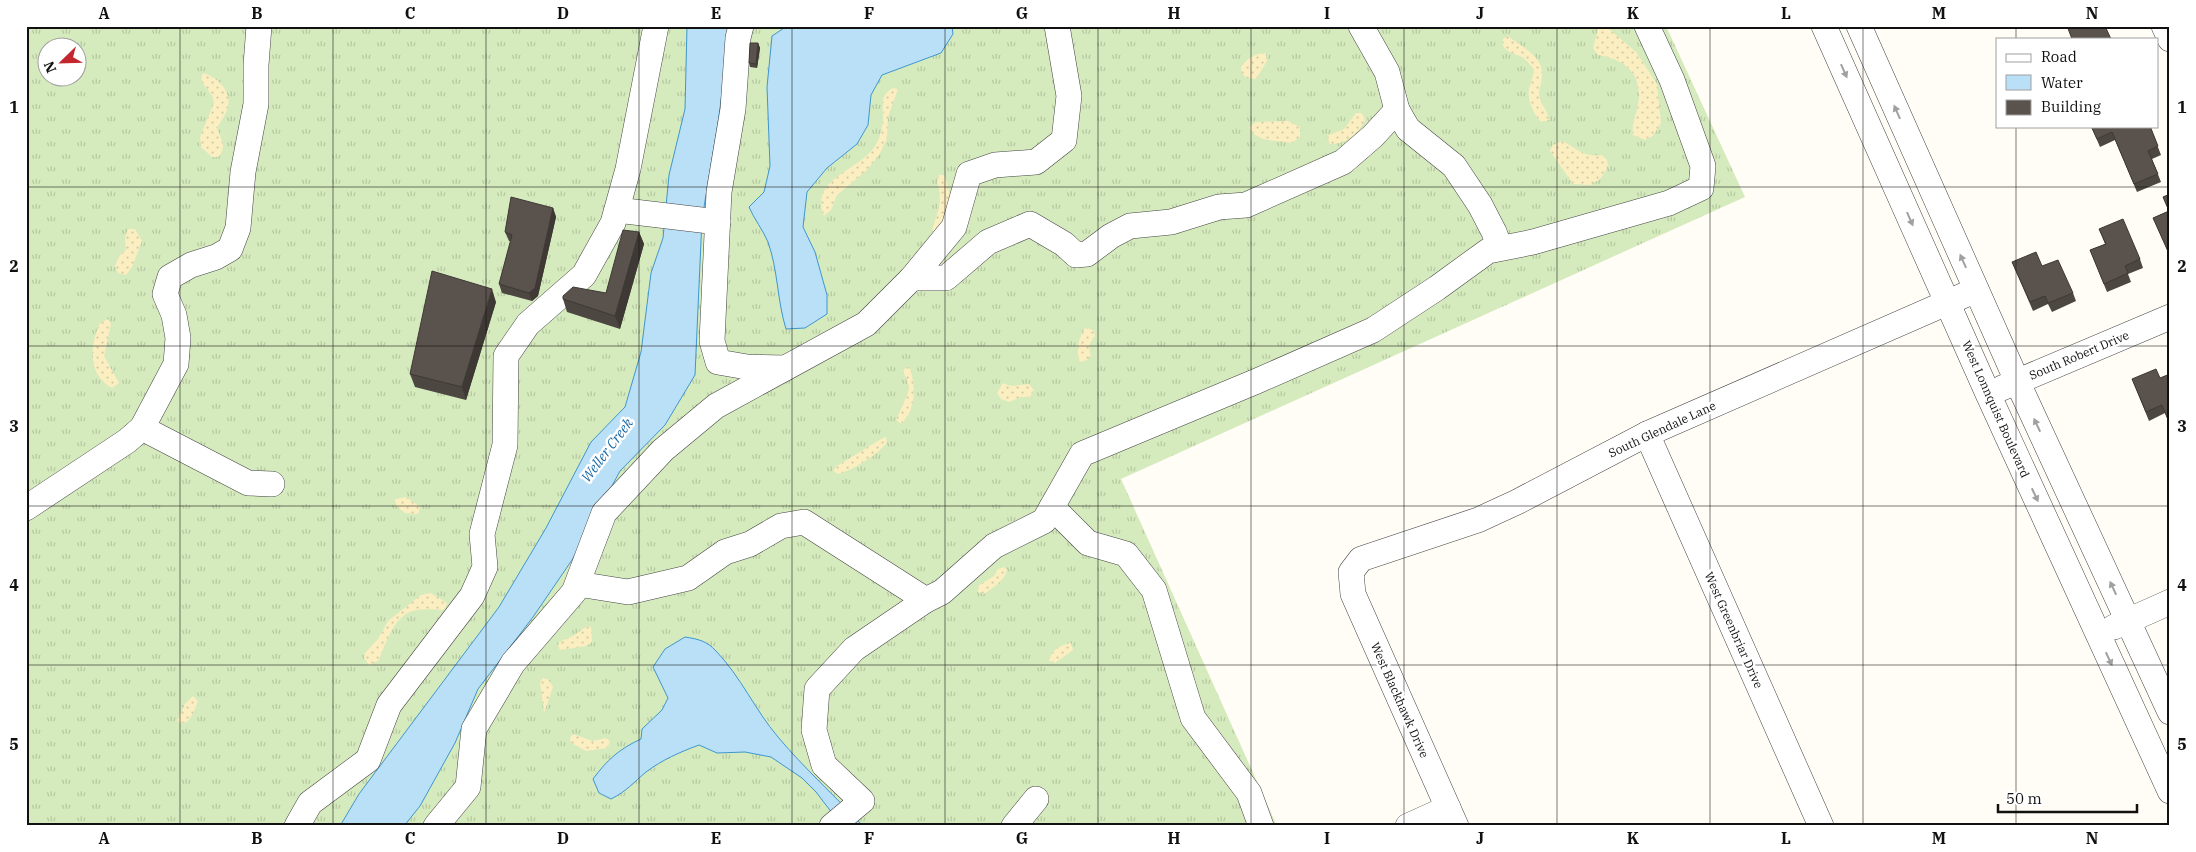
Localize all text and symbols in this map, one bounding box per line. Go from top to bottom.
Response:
text: A [98,3,110,23]
text: B [251,3,263,23]
text: C [405,3,415,23]
text: D [557,3,569,23]
text: E [711,3,721,23]
text: F [864,3,874,23]
text: G [1016,3,1028,23]
text: H [1168,3,1181,23]
text: I [1324,3,1330,23]
text: J [1476,3,1484,23]
text: K [1627,3,1640,23]
text: L [1781,3,1791,23]
text: M [1932,3,1946,23]
text: N [2086,3,2098,23]
north arrow [38,38,88,88]
legend [1996,38,2158,128]
text: Road [2041,47,2077,66]
text: N [40,58,60,76]
one-way arrow [1840,64,1848,78]
text: Water [2041,73,2083,92]
text: 1 [9,97,19,117]
text: Building [2041,97,2101,116]
text: 1 [2177,97,2187,117]
one-way arrow [1893,105,1901,119]
one-way arrow [1907,212,1915,226]
one-way arrow [1959,254,1967,268]
text: 2 [9,256,19,276]
text: 2 [2177,256,2187,276]
street label: South Robert Drive [2027,327,2131,383]
street label: West Lonnquist Boulevard [1959,338,2033,480]
street label: South Glendale Lane [1606,398,1718,460]
water label: Weller Creek [577,414,637,486]
text: 3 [9,416,19,436]
text: 3 [2177,416,2187,436]
one-way arrow [2033,417,2042,432]
one-way arrow [2031,488,2039,502]
street label: West Greenbriar Drive [1702,569,1766,691]
text: 4 [9,575,19,595]
text: 4 [2177,575,2187,595]
one-way arrow [2109,581,2117,595]
street label: West Blackhawk Drive [1368,640,1432,760]
one-way arrow [2106,652,2114,666]
text: 5 [9,734,19,754]
text: 5 [2177,734,2187,754]
scale bar [1998,782,2137,814]
text: 50 m [2006,789,2042,808]
text: A [98,828,110,848]
text: B [251,828,263,848]
text: C [405,828,415,848]
text: D [557,828,569,848]
text: E [711,828,721,848]
text: F [864,828,874,848]
text: G [1016,828,1028,848]
text: H [1168,828,1181,848]
text: I [1324,828,1330,848]
text: J [1476,828,1484,848]
text: K [1627,828,1640,848]
text: L [1781,828,1791,848]
text: M [1932,828,1946,848]
text: N [2086,828,2098,848]

